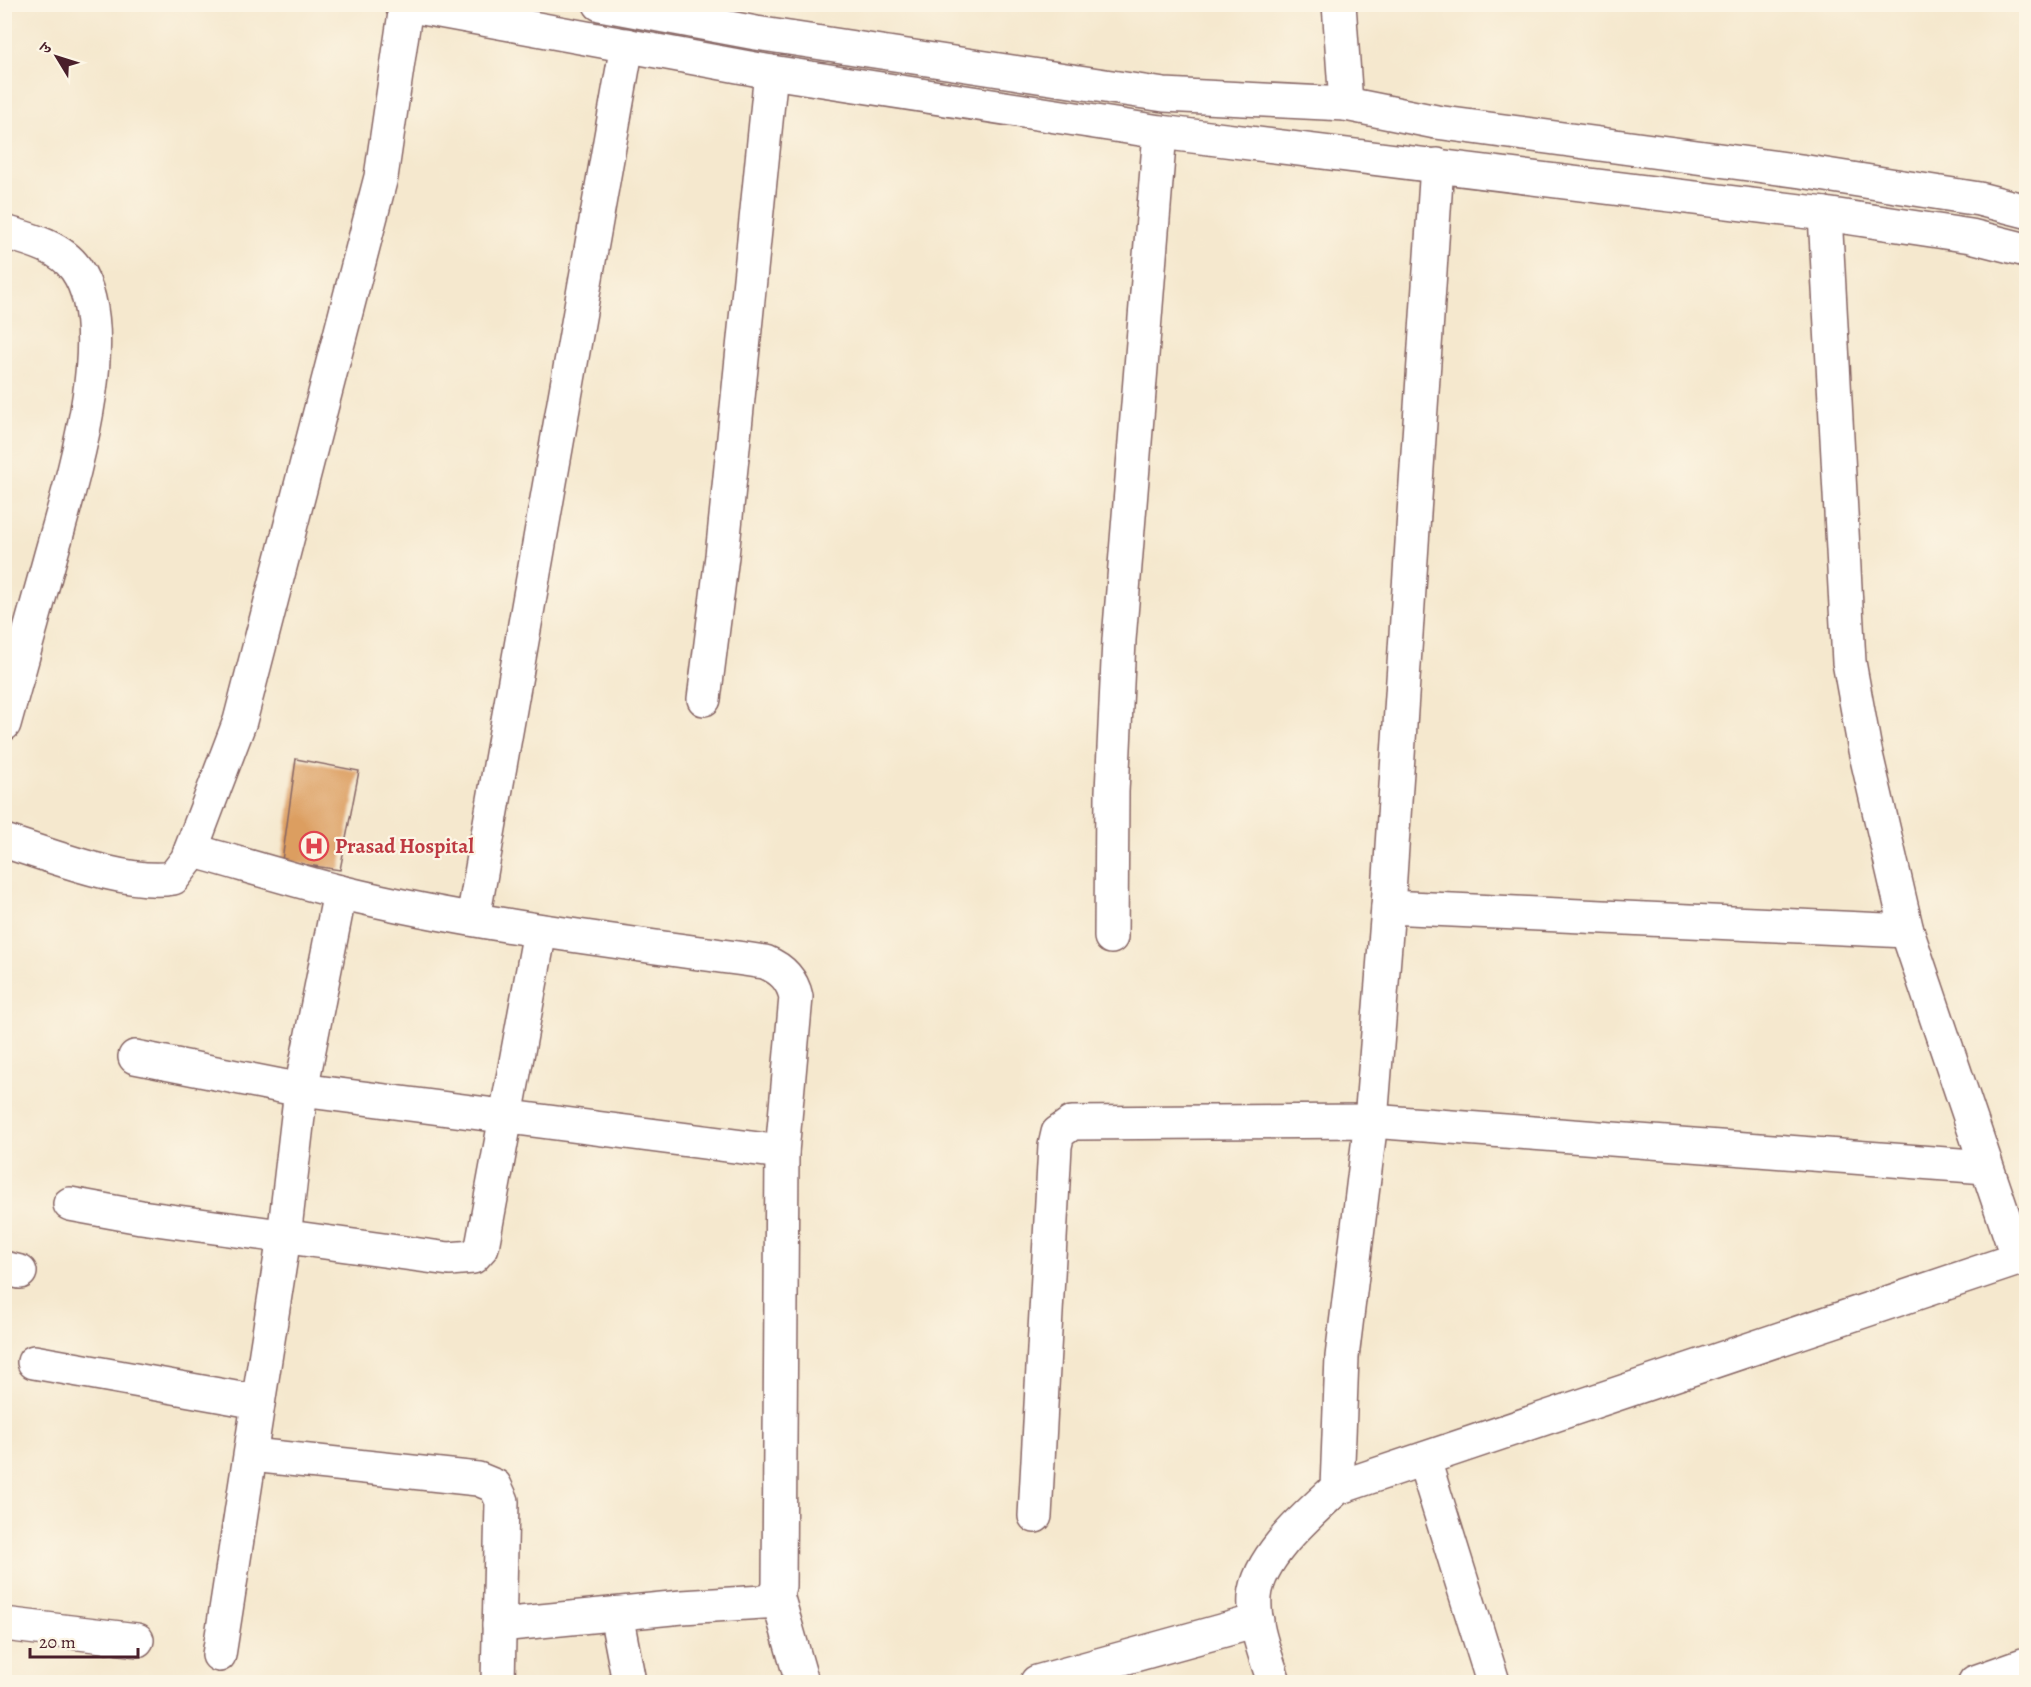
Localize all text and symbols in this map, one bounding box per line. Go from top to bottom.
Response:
north arrow [27,27,87,87]
text: उ [34,37,58,59]
hospital icon: Prasad Hospital [298,830,330,862]
place label: Prasad Hospital [335,832,474,860]
scale bar [30,1621,138,1659]
text: 20 m [39,1630,76,1654]

